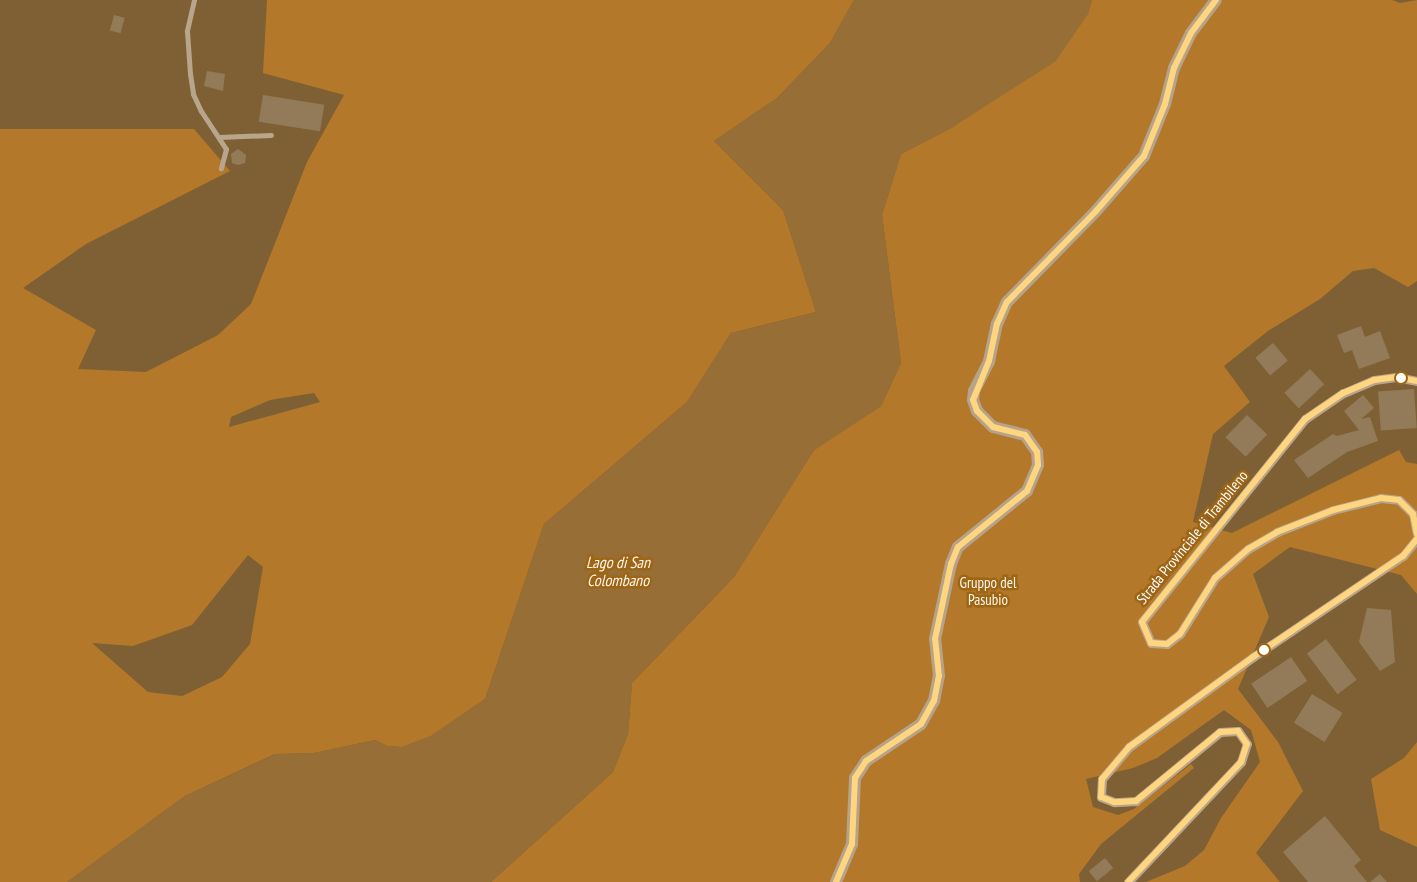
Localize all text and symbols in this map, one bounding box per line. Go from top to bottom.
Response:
unlabelled marker [1396,373,1406,383]
street label: Strada Provinciale di Trambileno [1132,466,1252,608]
water label: Lago di San Colombano [586,552,650,590]
park label: Gruppo del Pasubio [960,573,1016,608]
unlabelled marker [1259,645,1269,655]

